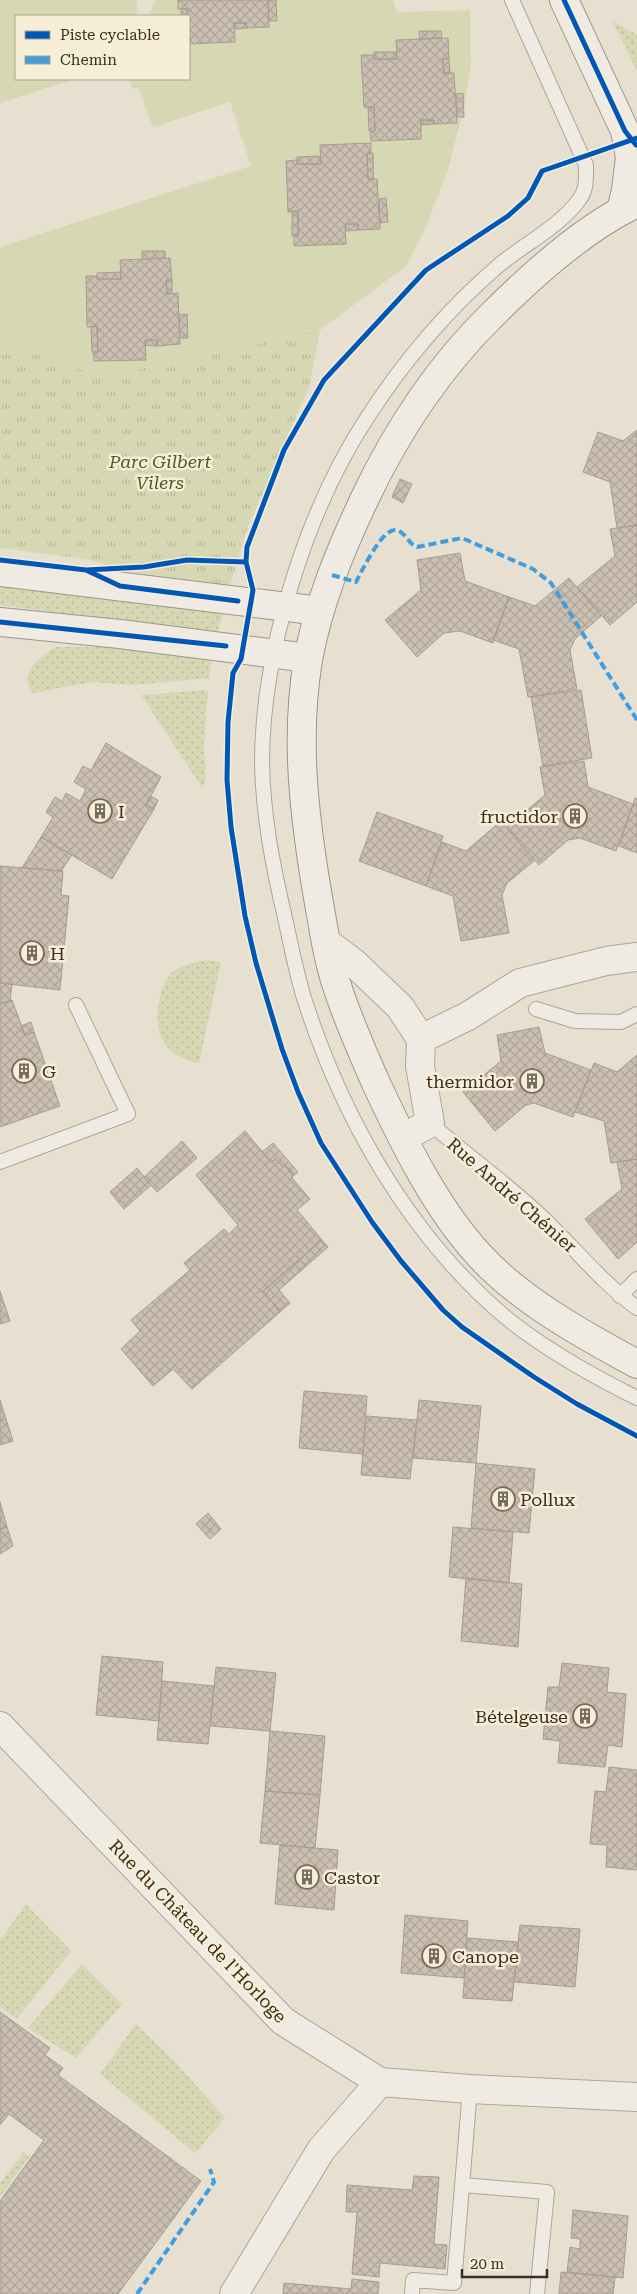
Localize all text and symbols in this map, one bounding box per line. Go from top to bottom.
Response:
legend [15,15,190,80]
text: Piste cyclable [60,26,160,44]
text: Chemin [60,51,117,69]
park label: Parc Gilbert Vilers [108,451,211,493]
building icon: I [87,798,113,824]
place label: I [118,801,125,822]
building icon: fructidor [562,803,588,829]
place label: fructidor [480,806,558,827]
building icon: H [19,940,45,966]
place label: H [50,943,65,964]
building icon: G [11,1058,37,1084]
place label: G [42,1061,56,1082]
building icon: thermidor [519,1068,545,1094]
place label: thermidor [426,1071,514,1092]
street label: Rue André Chénier [443,1133,581,1257]
building icon: Pollux [490,1486,516,1512]
place label: Pollux [520,1489,576,1510]
building icon: Bételgeuse [572,1703,598,1729]
place label: Bételgeuse [475,1706,568,1727]
street label: Rue du Château de l'Horloge [105,1835,291,2027]
building icon: Castor [294,1864,320,1890]
place label: Castor [324,1867,380,1888]
building icon: Canope [421,1943,447,1969]
place label: Canope [452,1946,519,1967]
scale bar [462,2246,547,2278]
text: 20 m [470,2255,505,2273]

